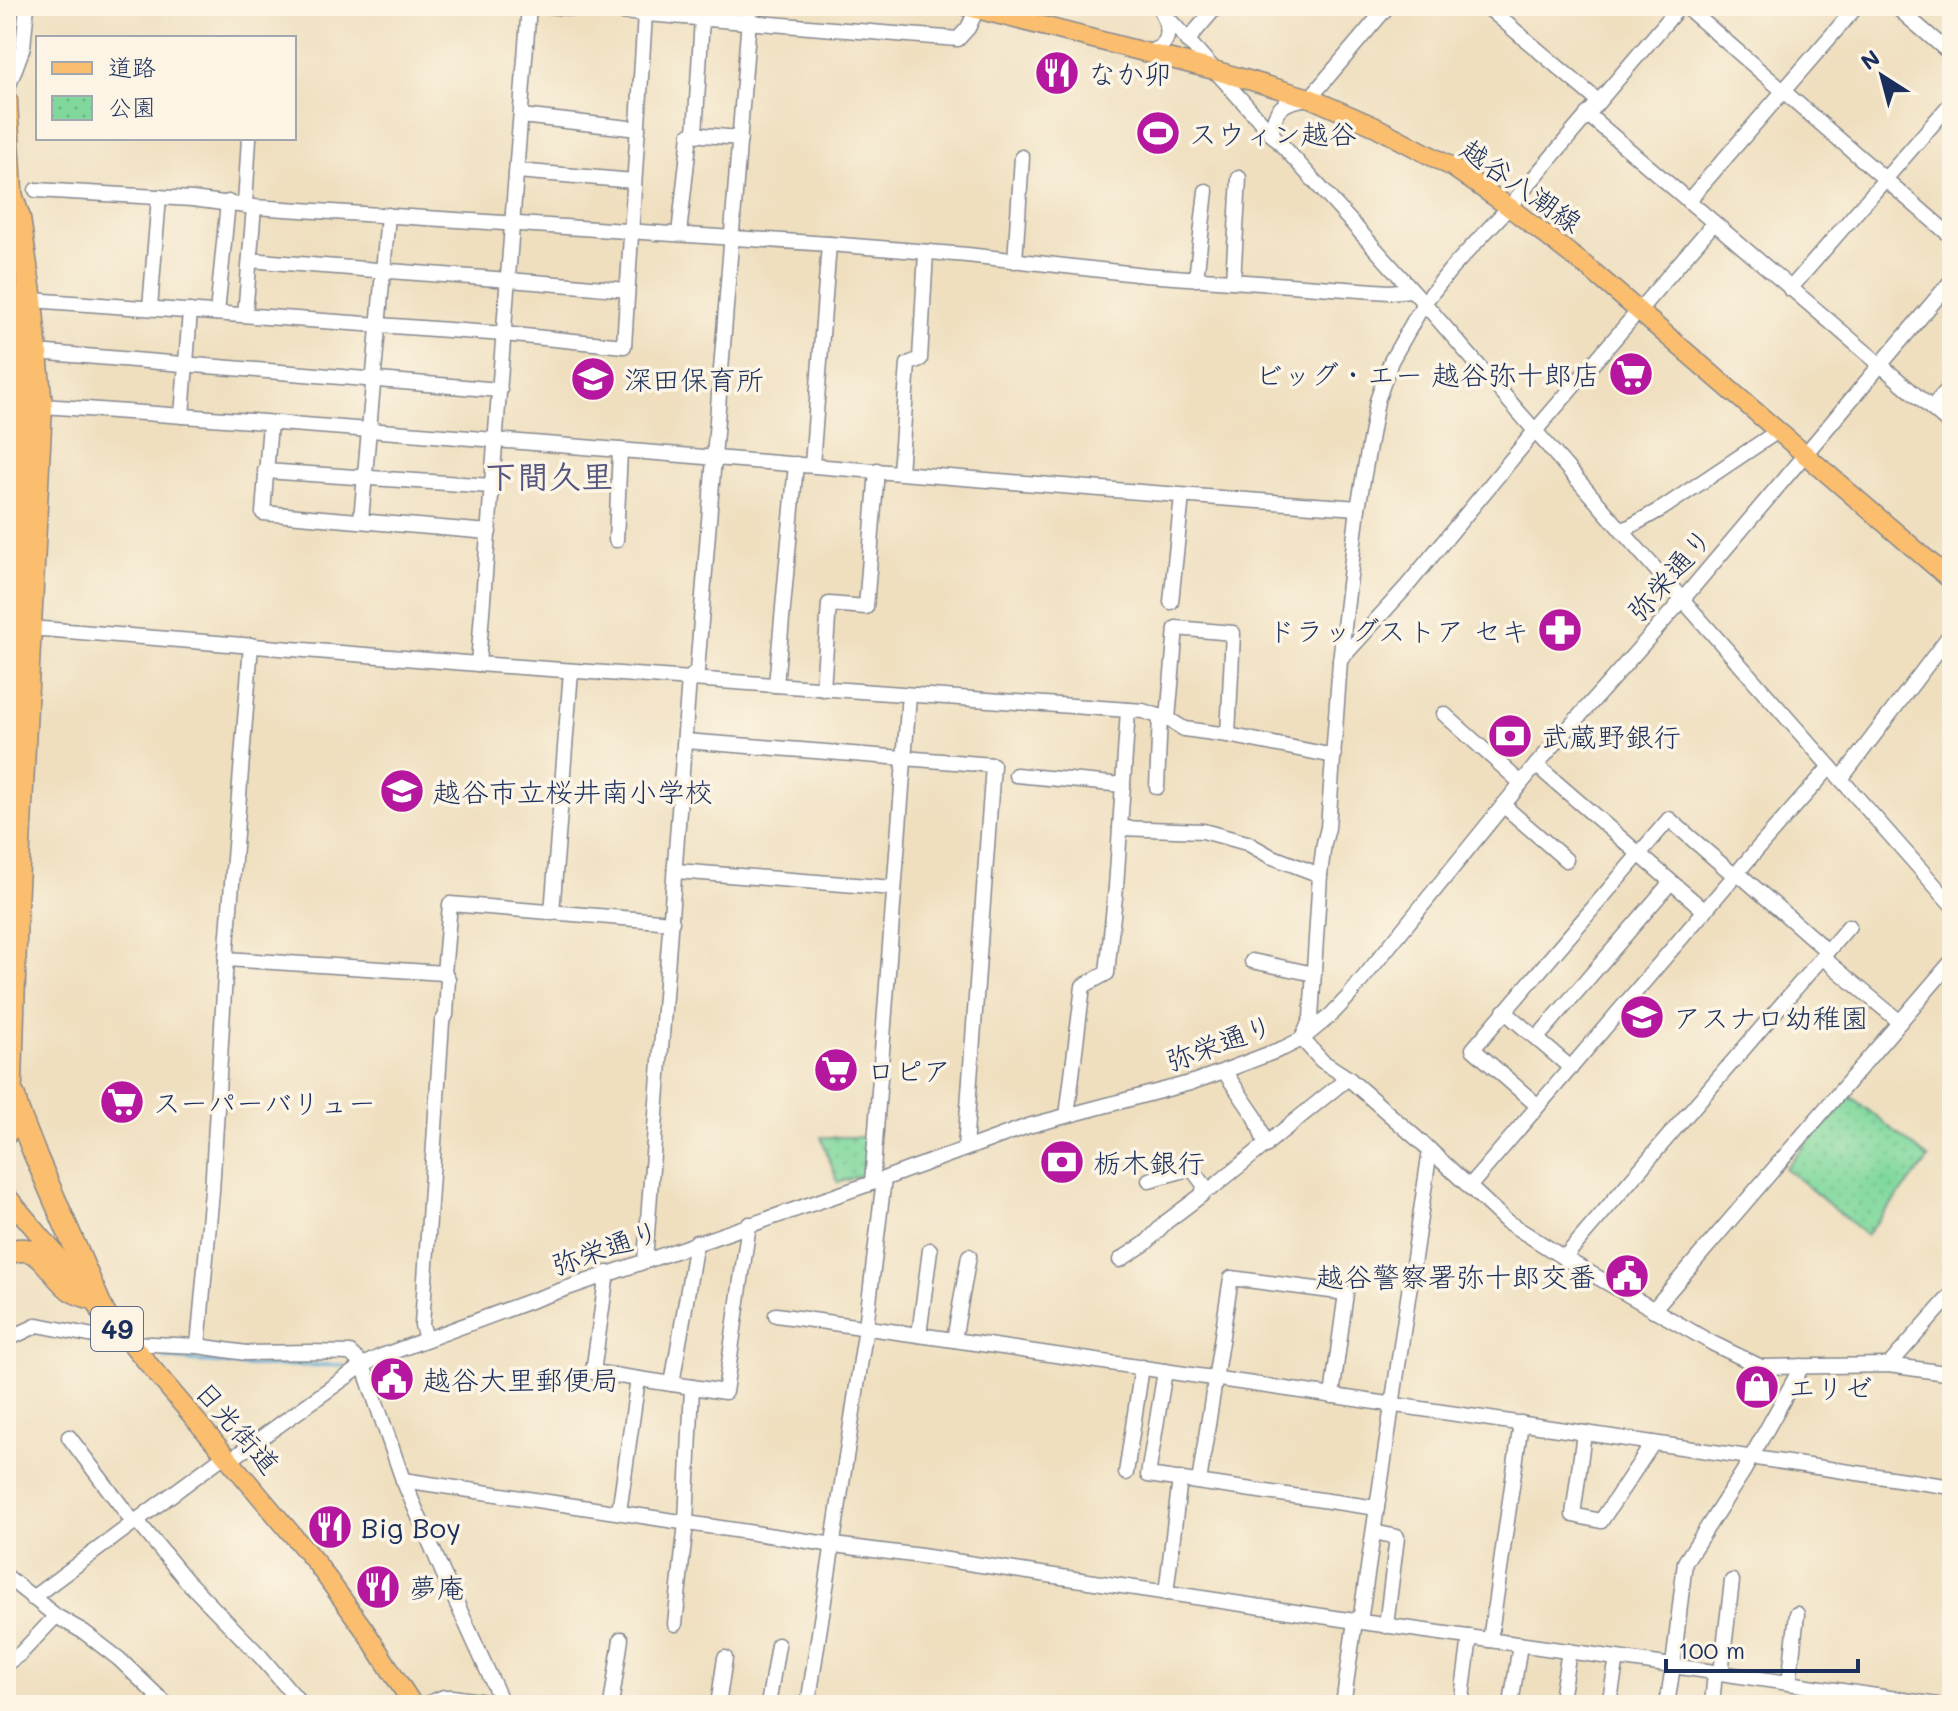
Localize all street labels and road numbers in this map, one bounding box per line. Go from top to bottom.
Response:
street label: 越谷八潮線 [1454,130,1590,240]
street label: 弥栄通り [1619,520,1719,628]
street label: 弥栄通り [1160,1006,1278,1078]
street label: 弥栄通り [546,1212,664,1282]
road number: 49 [91,1307,143,1351]
street label: 日光街道 [188,1373,288,1481]

